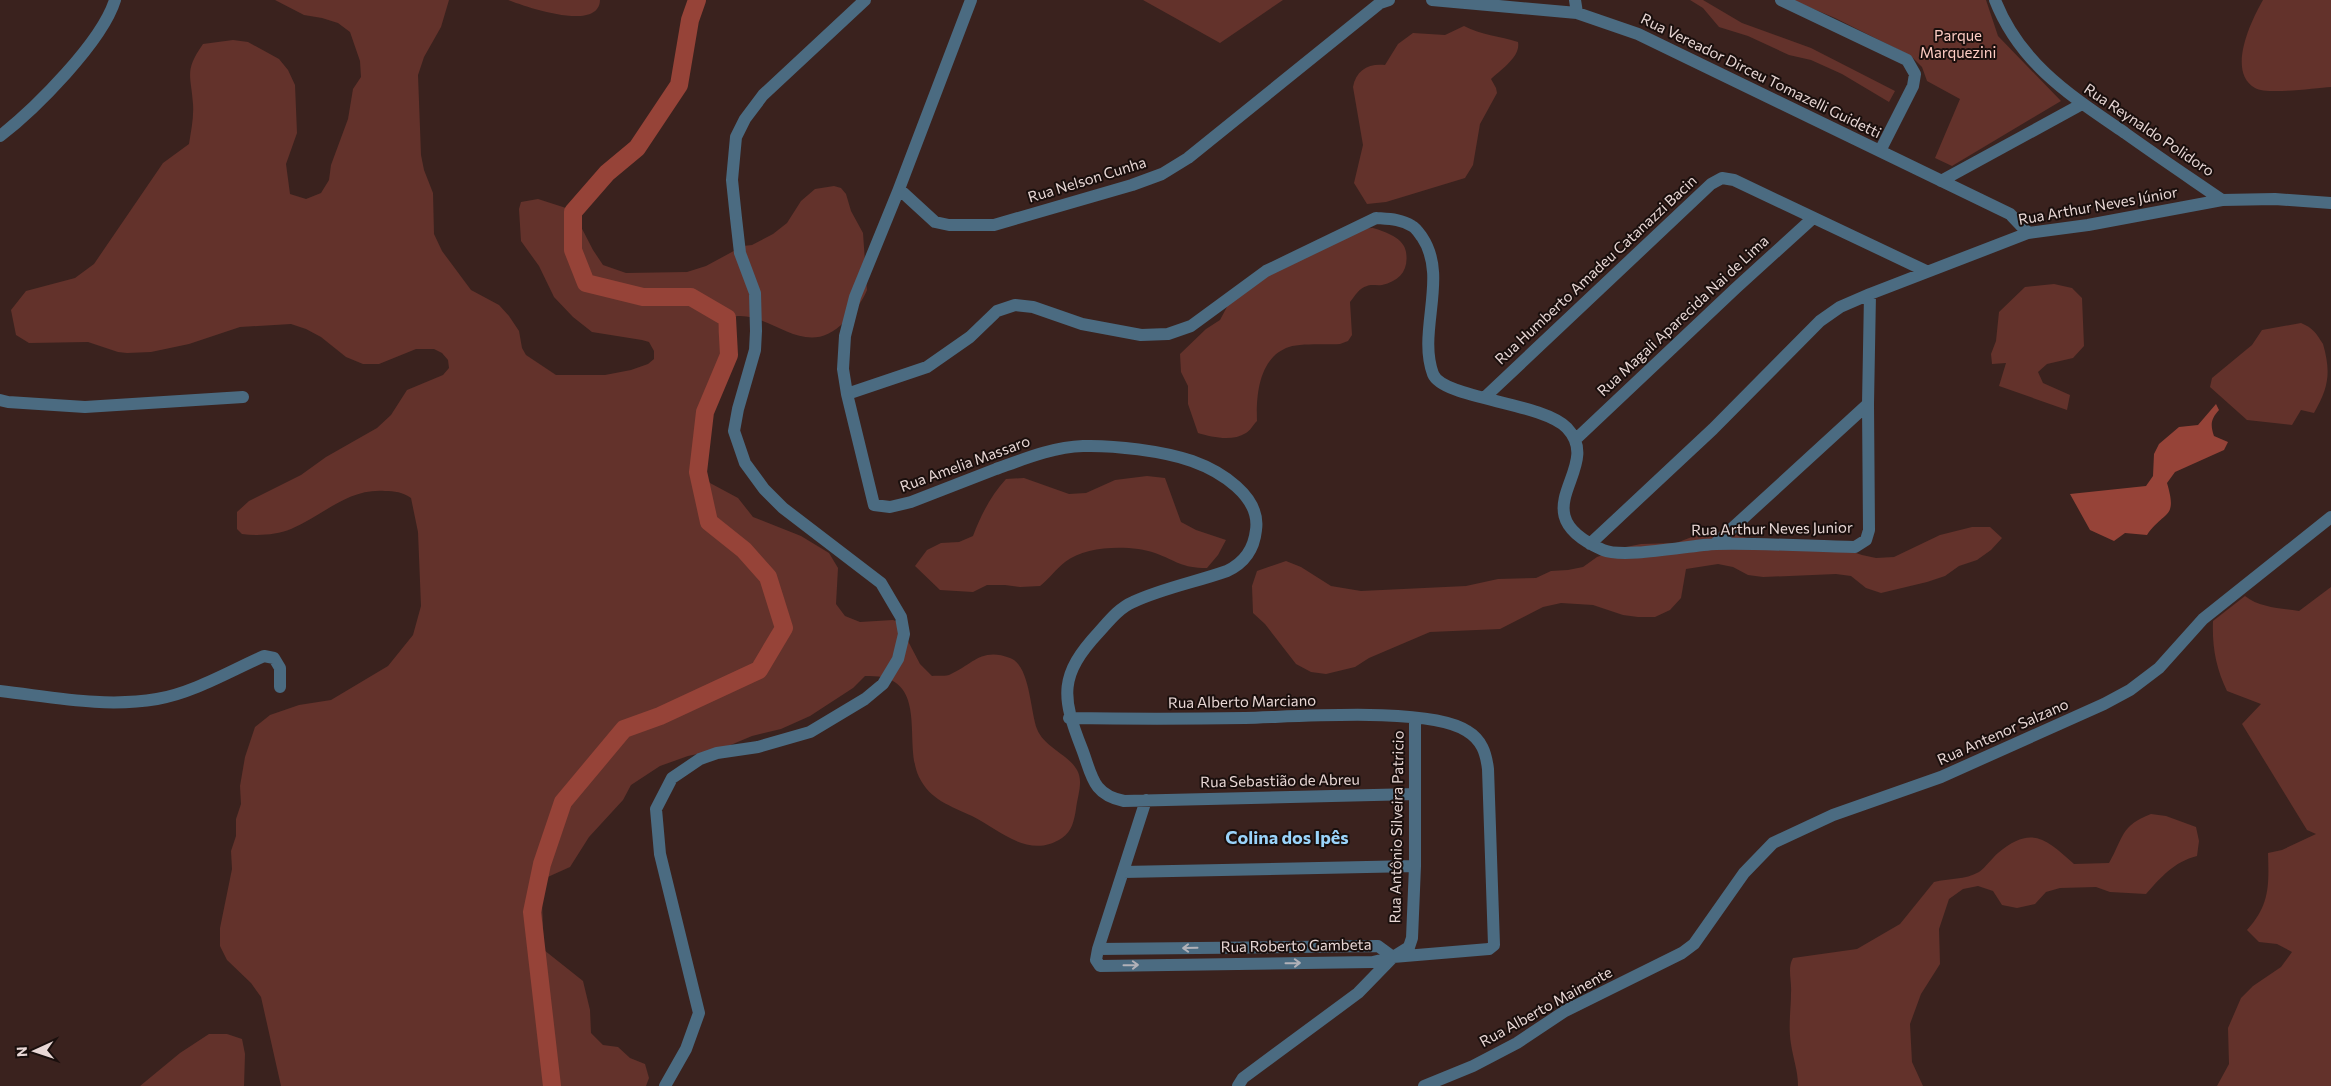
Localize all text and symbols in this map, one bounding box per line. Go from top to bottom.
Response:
street label: Rua Vereador Dirceu Tomazelli Guidetti [1638,9,1885,141]
park label: Parque Marquezini [1920,26,1996,61]
street label: Rua Reynaldo Polidoro [2081,79,2218,179]
street label: Rua Nelson Cunha [1025,152,1148,206]
street label: Rua Humberto Amadeu Catanazzi Bacin [1491,171,1700,368]
street label: Rua Arthur Neves Júnior [2017,182,2179,228]
street label: Rua Magali Aparecida Nai de Lima [1593,231,1772,399]
street label: Rua Amelia Massaro [897,431,1032,495]
street label: Rua Arthur Neves Junior [1691,518,1853,538]
street label: Rua Alberto Marciano [1168,691,1316,711]
street label: Rua Antenor Salzano [1934,694,2071,768]
street label: Rua Antônio Silveira Patricio [1385,730,1407,924]
street label: Rua Sebastião de Abreu [1200,770,1360,790]
district label: Colina dos Ipês [1225,826,1349,848]
street label: Rua Roberto Gambeta [1220,935,1372,955]
one-way arrow [1182,943,1198,953]
one-way arrow [1285,958,1301,968]
one-way arrow [1123,961,1139,970]
street label: Rua Alberto Mainente [1476,962,1615,1050]
north arrow [10,1026,60,1076]
text: N [13,1046,30,1057]

